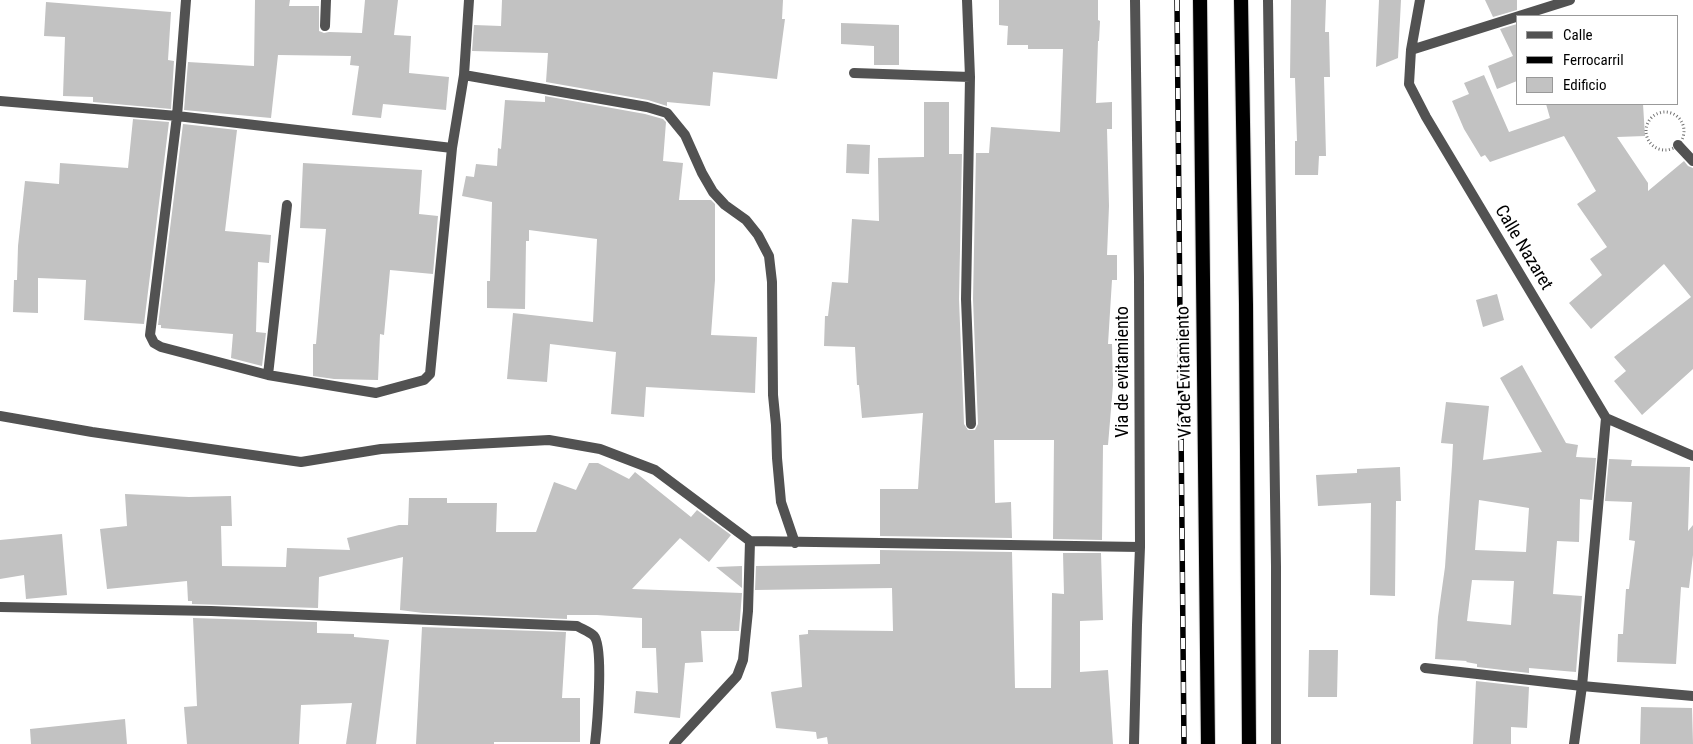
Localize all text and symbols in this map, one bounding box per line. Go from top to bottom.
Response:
legend [1516,15,1678,105]
text: Calle [1563,26,1593,44]
text: Ferrocarril [1563,51,1624,69]
text: Edificio [1563,76,1606,94]
street label: Calle Nazaret [1489,202,1557,294]
street label: Via de evitamiento [1112,306,1134,438]
street label: Vía de Evitamiento [1173,306,1197,438]

